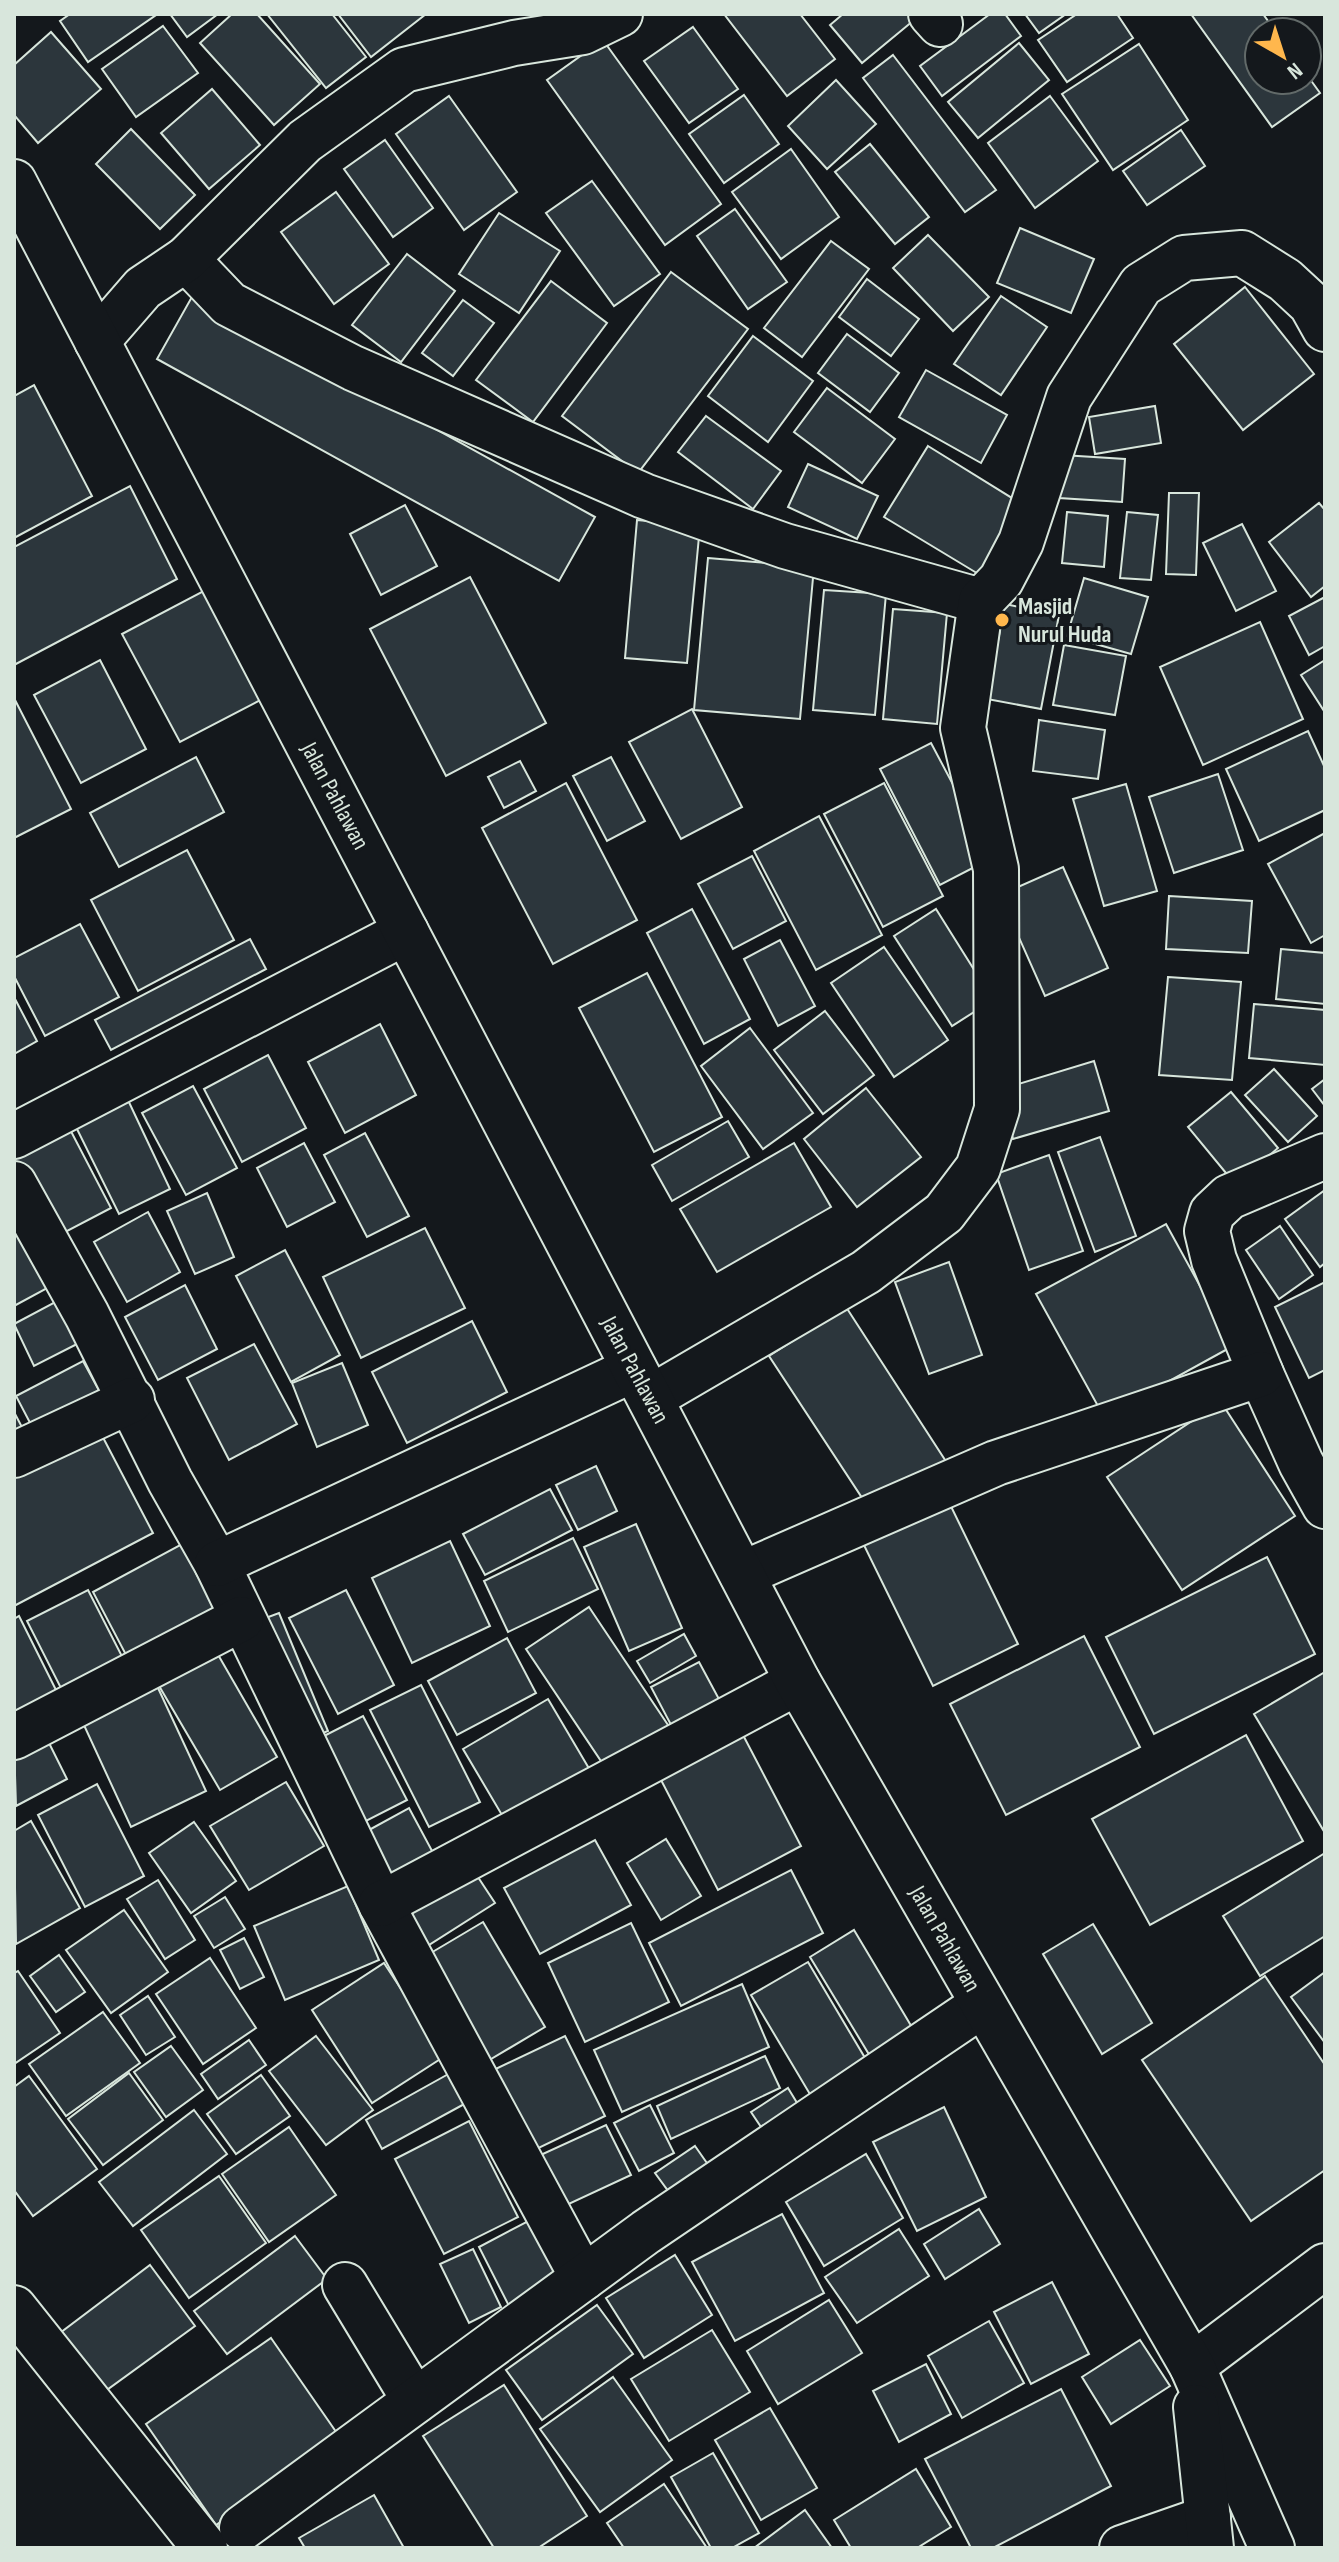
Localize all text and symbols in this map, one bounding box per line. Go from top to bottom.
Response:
north arrow [1243,16,1323,96]
text: N [1282,56,1308,85]
place label: Masjid Nurul Huda [1018,592,1111,649]
marker: Masjid Nurul Huda [993,611,1011,629]
street label: Jalan Pahlawan [294,736,375,855]
street label: Jalan Pahlawan [594,1310,675,1429]
street label: Jalan Pahlawan [903,1880,987,1997]

